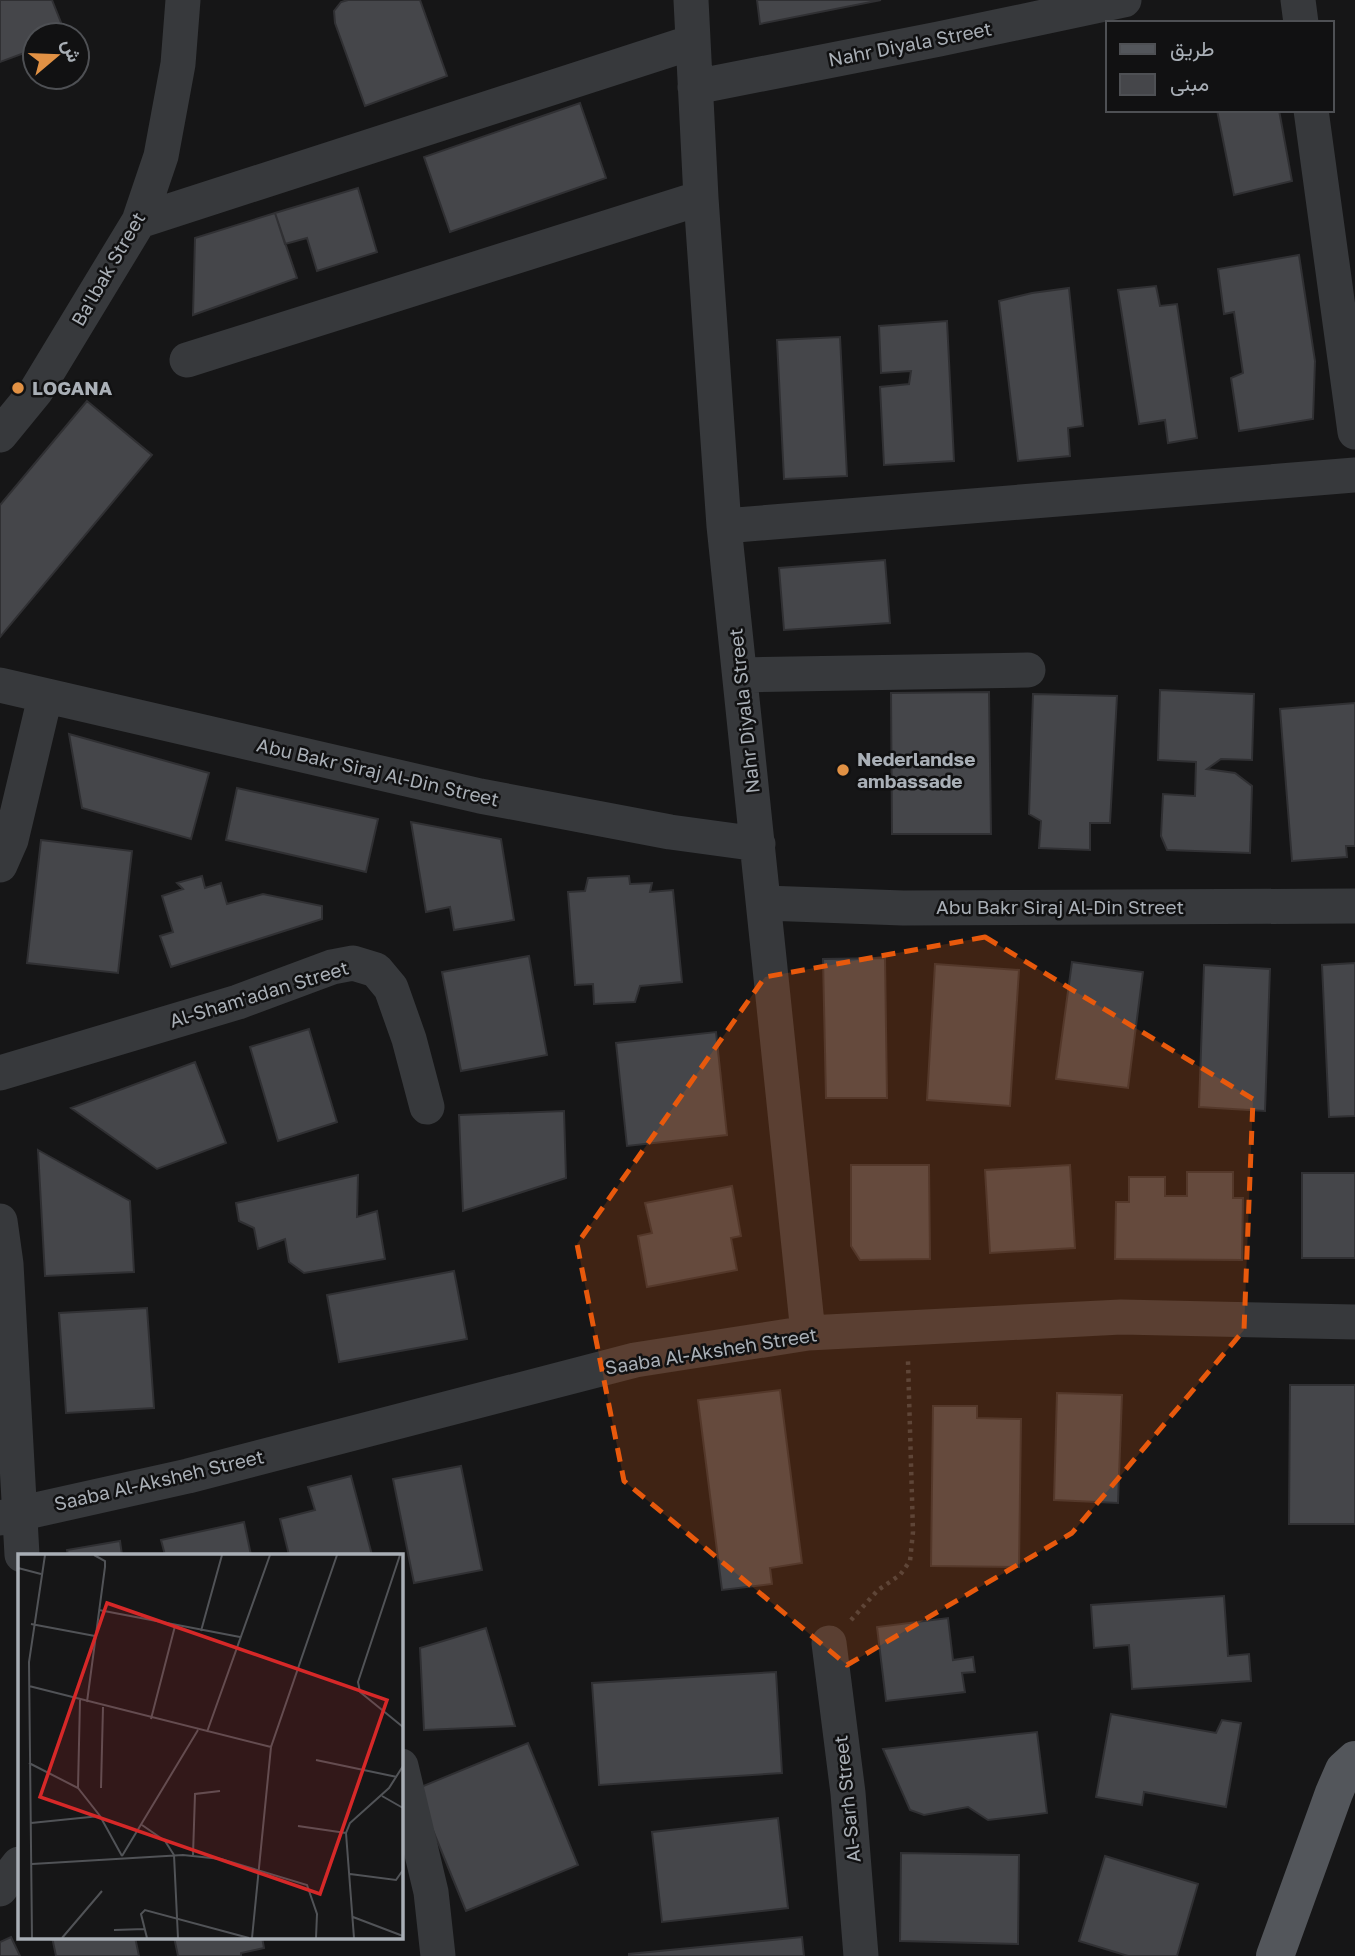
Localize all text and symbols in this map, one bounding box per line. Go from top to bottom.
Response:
street label: Nahr Diyala Street [826,16,994,71]
north arrow [21,21,91,91]
legend [1106,21,1334,112]
text: طريق [1170,35,1215,62]
text: ش [57,36,87,65]
text: مبنى [1170,70,1209,96]
street label: Ba'lbak Street [66,208,149,330]
place label: LOGANA [32,376,113,399]
marker: LOGANA [10,380,26,396]
street label: Nahr Diyala Street [723,627,764,795]
street label: Abu Bakr Siraj Al-Din Street [255,732,502,811]
place label: Nederlandse ambassade [857,747,975,792]
marker: Nederlandse ambassade [835,762,851,778]
street label: Abu Bakr Siraj Al-Din Street [936,895,1184,918]
street label: Al-Sham'adan Street [167,955,351,1032]
street label: Saaba Al-Aksheh Street [603,1322,819,1379]
street label: Saaba Al-Aksheh Street [52,1444,266,1515]
inset map [18,1554,402,1938]
street label: Al-Sarh Street [828,1734,865,1864]

